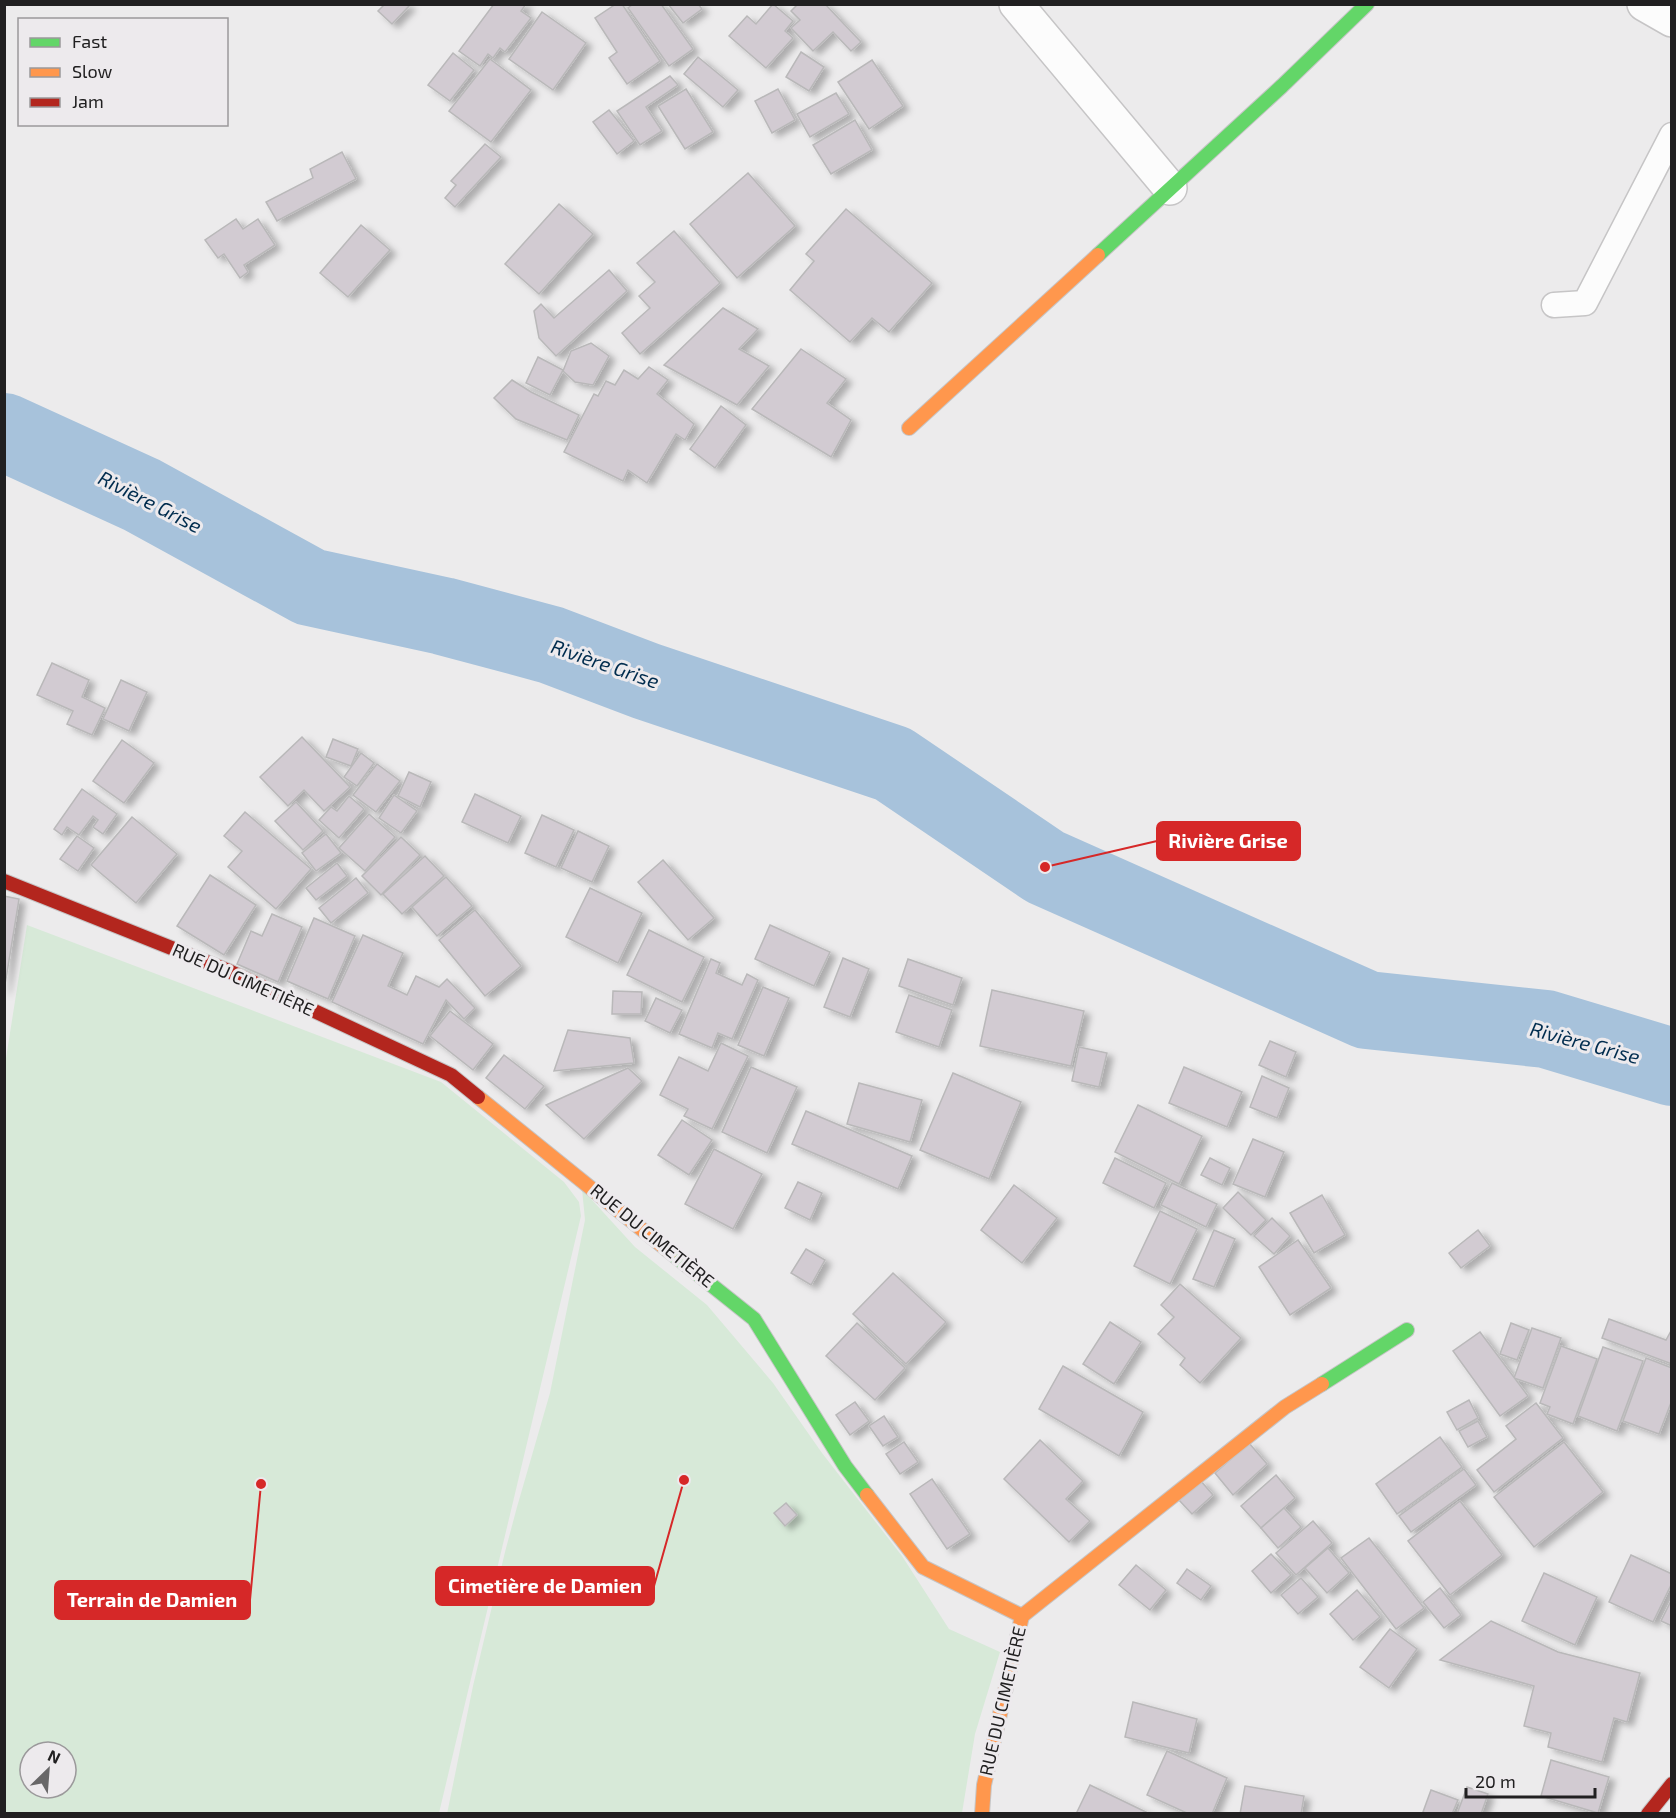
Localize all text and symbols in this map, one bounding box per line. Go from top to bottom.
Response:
legend [18,18,228,126]
text: Fast [72,30,107,52]
text: Slow [72,60,113,82]
text: Jam [72,90,104,112]
water label: Rivière Grise [95,465,206,538]
water label: Rivière Grise [548,633,663,693]
callout: Rivière Grise [1157,822,1300,860]
text: Rivière Grise [1168,828,1288,852]
street label: RUE DU CIMETIÈRE [169,938,318,1020]
water label: Rivière Grise [1528,1016,1643,1068]
street label: RUE DU CIMETIÈRE [586,1179,719,1292]
callout: Cimetière de Damien [436,1567,654,1605]
text: Cimetière de Damien [448,1573,642,1597]
callout: Terrain de Damien [55,1581,250,1619]
text: Terrain de Damien [67,1587,237,1611]
street label: RUE DU CIMETIÈRE [974,1624,1030,1778]
north arrow [18,1740,78,1800]
text: N [45,1745,64,1767]
scale bar [1466,1761,1595,1799]
text: 20 m [1475,1770,1516,1792]

